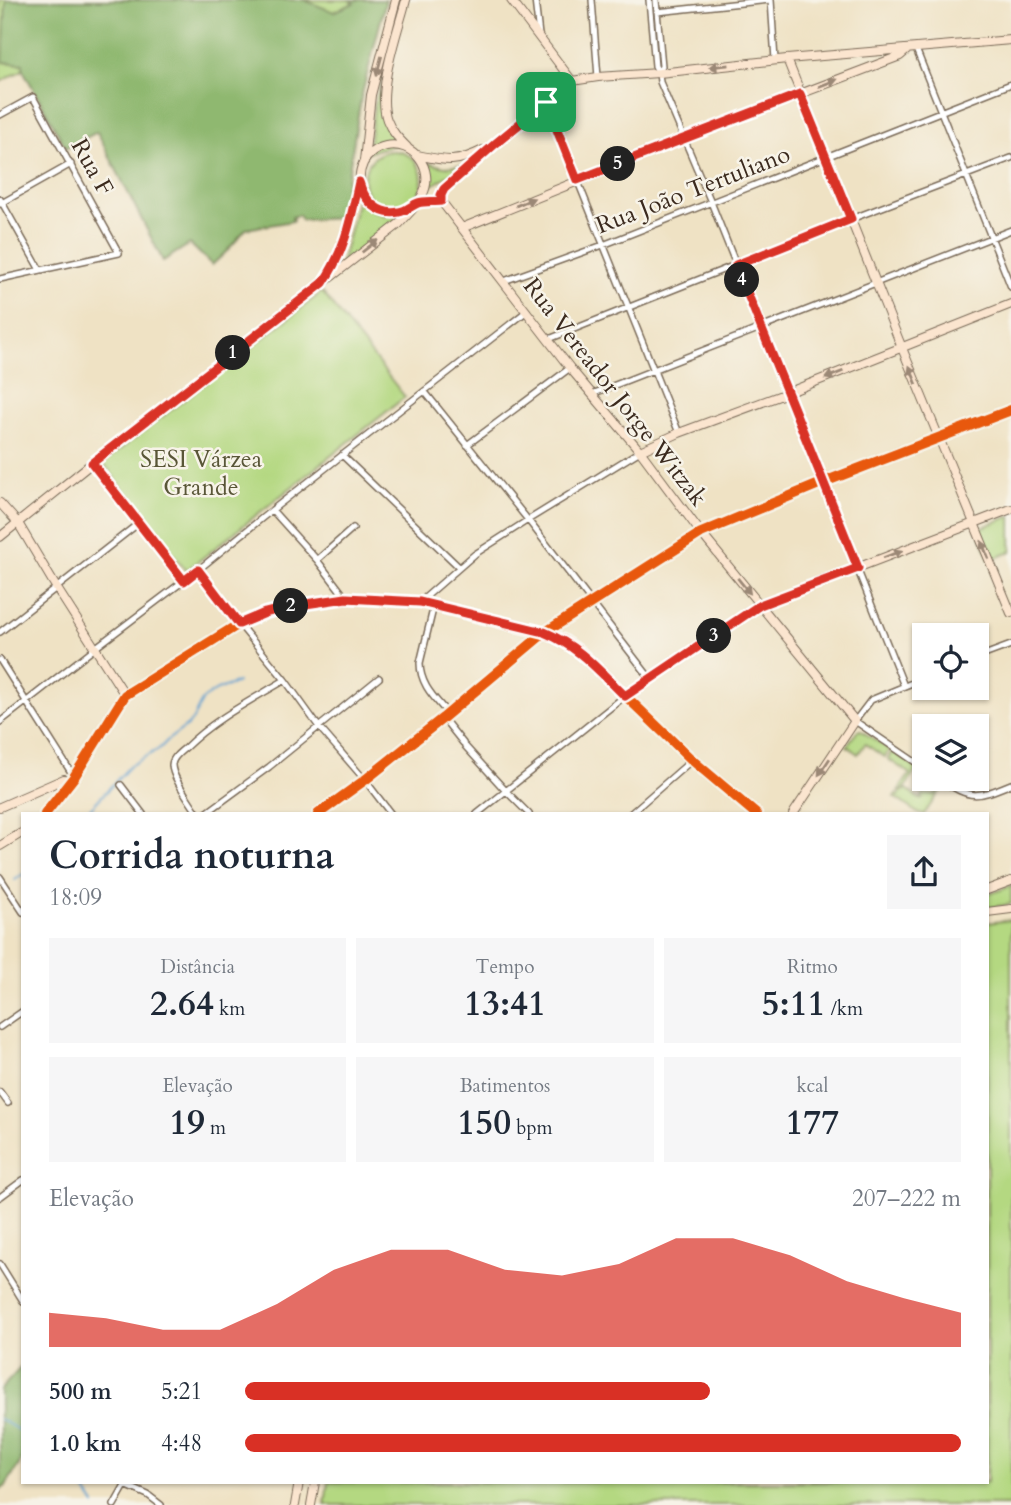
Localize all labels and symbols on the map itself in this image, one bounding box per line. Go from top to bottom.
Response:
one-way arrow [373,55,384,77]
one-way arrow [708,61,730,72]
pin [516,72,576,132]
one-way arrow [818,78,839,89]
street label: Rua F [63,133,121,201]
street label: Rua João Tertuliano [591,138,795,242]
pin: 5 [600,146,636,182]
one-way arrow [515,196,535,208]
one-way arrow [361,240,379,254]
pin: 4 [724,262,760,298]
street label: Rua Vereador Jorge Witzak [515,271,715,513]
pin: 1 [216,336,250,370]
one-way arrow [908,364,919,385]
one-way arrow [823,369,844,380]
park label: SESI Várzea Grande [140,443,263,504]
one-way arrow [979,540,991,560]
one-way arrow [882,549,903,560]
one-way arrow [737,576,752,594]
pin: 2 [274,588,308,624]
pin: 3 [696,618,732,654]
one-way arrow [817,758,831,776]

